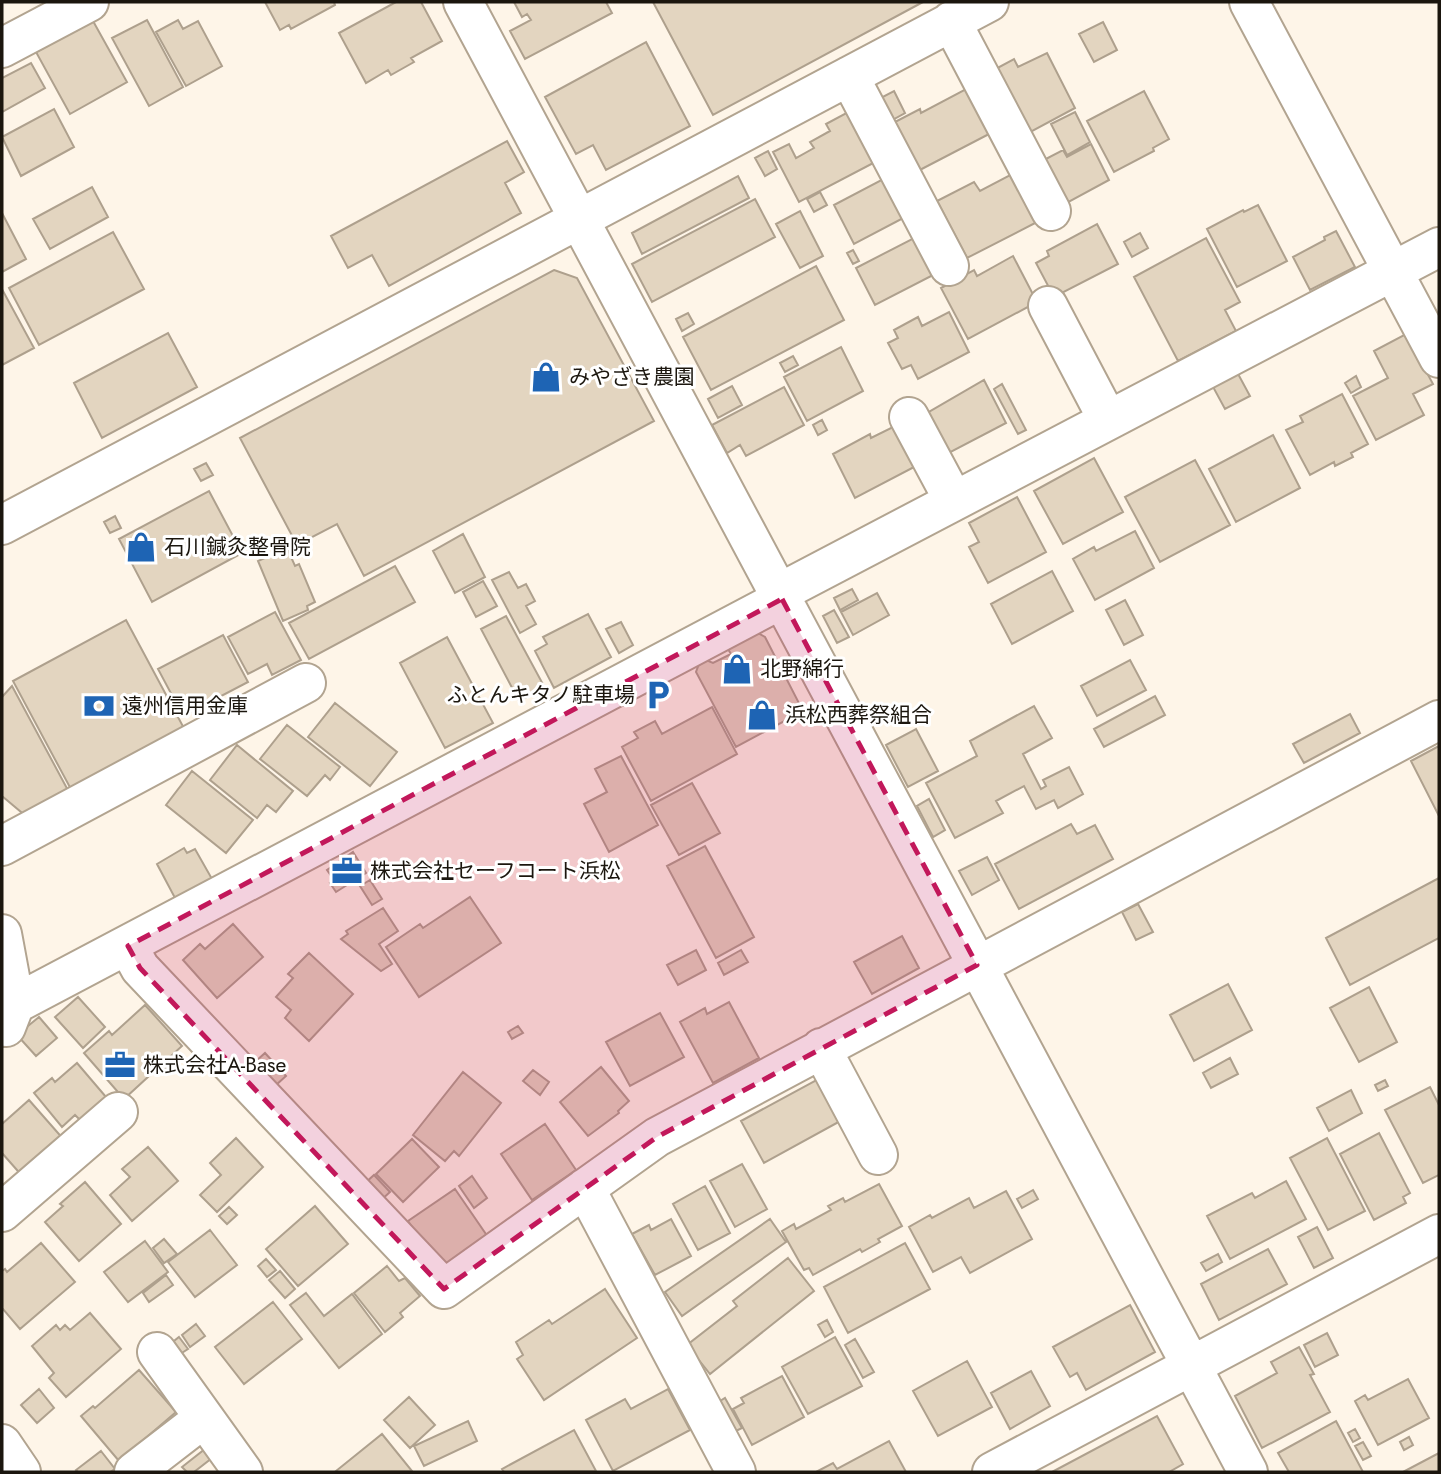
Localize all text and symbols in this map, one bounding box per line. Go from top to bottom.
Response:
shop icon: みやざき農園 [529,360,563,394]
place label: みやざき農園 [569,362,695,392]
shop icon: 石川鍼灸整骨院 [124,530,158,564]
place label: 石川鍼灸整骨院 [164,532,311,562]
shop icon: 北野綿行 [720,652,754,686]
place label: 北野綿行 [760,654,844,684]
parking icon: ふとんキタノ駐車場 [641,678,675,712]
place label: ふとんキタノ駐車場 [447,680,635,710]
bank icon: 遠州信用金庫 [82,689,116,723]
place label: 遠州信用金庫 [122,691,248,721]
shop icon: 浜松西葬祭組合 [745,698,779,732]
place label: 浜松西葬祭組合 [785,700,932,730]
office icon: 株式会社セーフコート浜松 [330,854,364,888]
place label: 株式会社セーフコート浜松 [370,856,621,886]
office icon: 株式会社A-Base [103,1048,137,1082]
place label: 株式会社A-Base [143,1050,287,1080]

